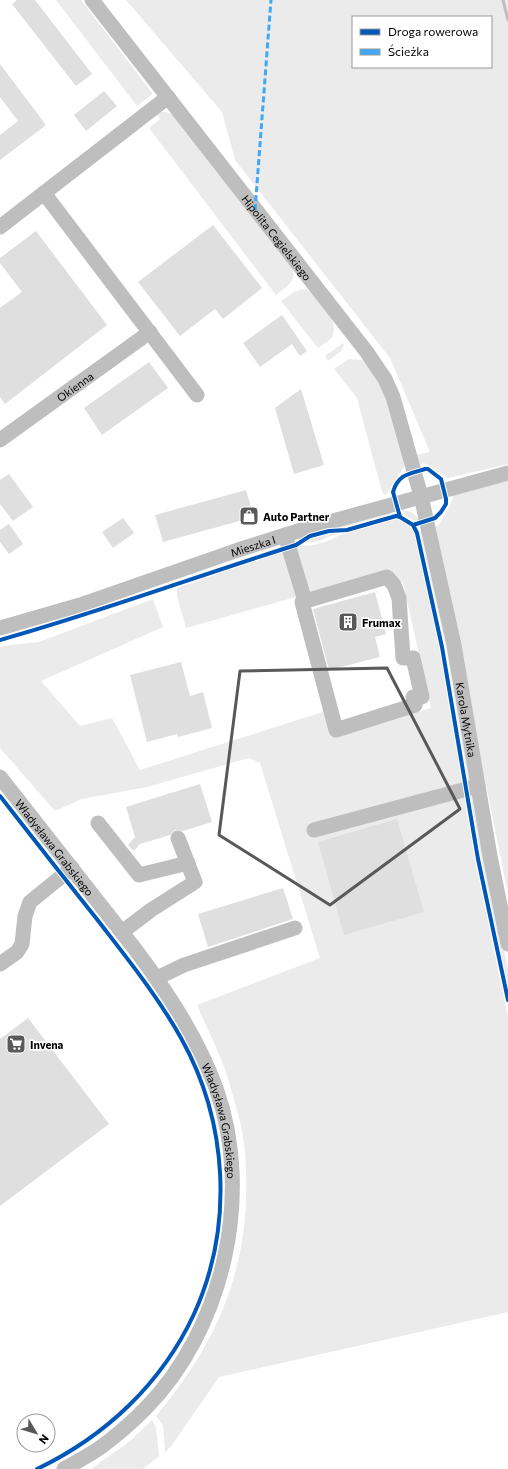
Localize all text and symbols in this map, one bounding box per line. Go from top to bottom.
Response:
legend [352,16,492,68]
text: Droga rowerowa [388,24,478,38]
text: Ścieżka [388,44,429,58]
street label: Hipolita Cegielskiego [240,192,315,283]
street label: Okienna [54,369,96,404]
shop icon: Auto Partner [238,505,260,527]
place label: Auto Partner [263,510,330,523]
street label: Mieszka I [228,532,277,559]
building icon: Frumax [337,611,359,633]
place label: Frumax [362,616,401,629]
street label: Karola Mytnika [454,681,480,758]
street label: Władysława Grabskiego [13,796,97,898]
supermarket icon: Invena [5,1033,27,1055]
place label: Invena [30,1038,64,1051]
street label: Władysława Grabskiego [200,1061,239,1179]
north arrow [16,1413,56,1453]
text: N [37,1432,52,1447]

